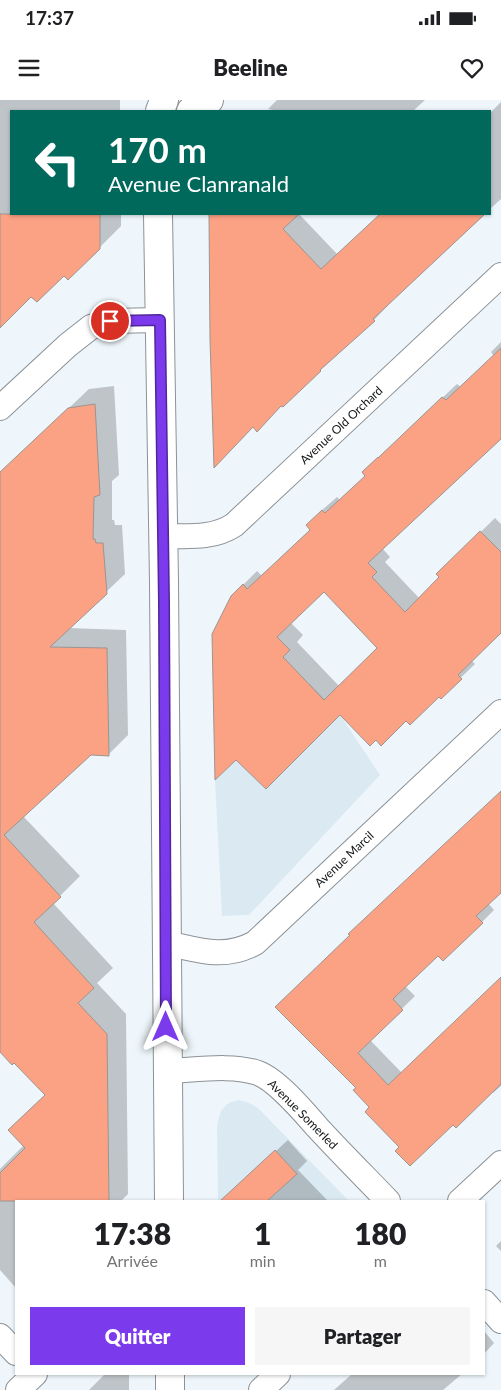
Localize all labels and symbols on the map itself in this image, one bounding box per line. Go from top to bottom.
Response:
pin [89,300,131,342]
street label: Avenue Old Orchard [296,383,386,467]
street label: Avenue Marcil [311,828,377,890]
position arrow [139,1000,191,1052]
street label: Avenue Somerled [265,1076,341,1152]

